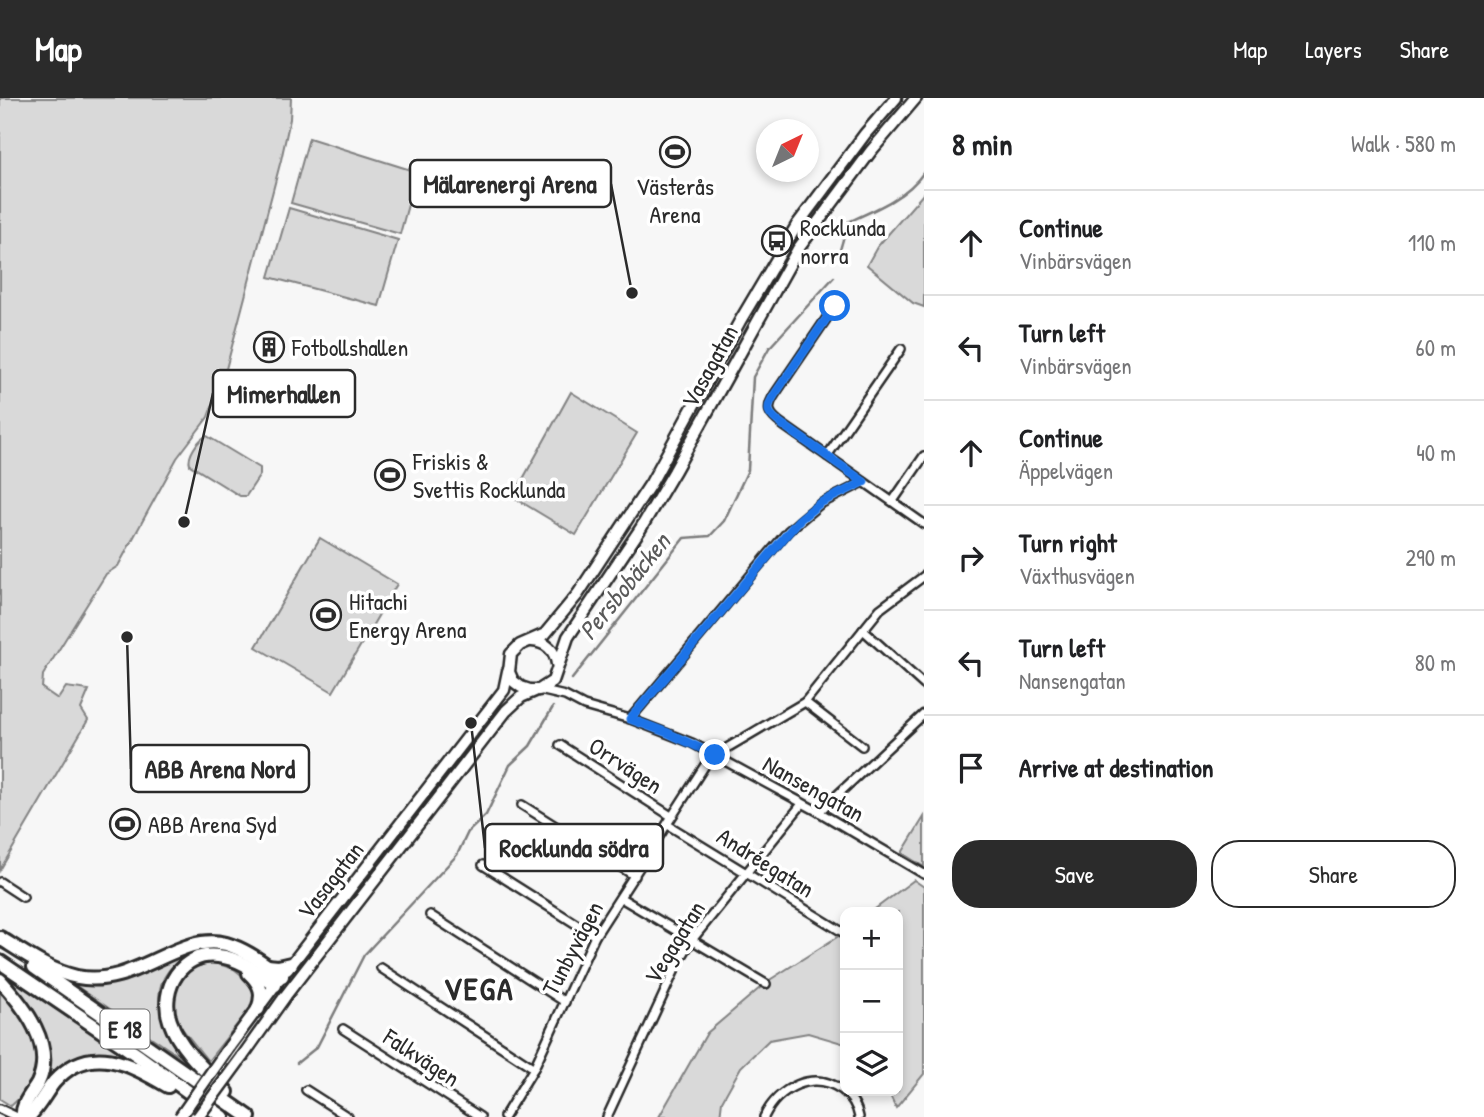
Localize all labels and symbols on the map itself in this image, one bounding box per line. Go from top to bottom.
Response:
north arrow [756,119,819,182]
sports icon: Västerås Arena [658,135,692,169]
callout: Mälarenergi Arena [410,160,611,207]
text: Mälarenergi Arena [423,166,598,202]
place label: Västerås Arena [636,170,714,230]
place label: Rocklunda norra [800,211,885,271]
bus stop icon: Rocklunda norra [760,224,794,258]
route start [819,290,850,321]
street label: Vasagatan [673,319,745,413]
building icon: Fotbollshallen [252,330,286,364]
place label: Fotbollshallen [291,331,408,363]
callout: Mimerhallen [213,370,355,417]
text: Mimerhallen [227,376,341,411]
place label: Friskis & Svettis Rocklunda [412,445,565,505]
sports icon: Friskis & Svettis Rocklunda [373,458,407,492]
water label: Persbobäcken [570,524,679,647]
place label: Hitachi Energy Arena [349,585,466,645]
sports icon: Hitachi Energy Arena [309,598,343,632]
street label: Orrvägen [583,729,669,801]
route end [699,739,730,770]
callout: ABB Arena Nord [131,745,309,792]
street label: Nansengatan [758,747,870,829]
text: ABB Arena Nord [145,751,296,786]
sports icon: ABB Arena Syd [108,807,142,841]
place label: ABB Arena Syd [148,808,276,840]
street label: Andréegatan [711,820,821,904]
callout: Rocklunda södra [485,824,663,871]
text: Rocklunda södra [499,830,649,865]
street label: Vasagatan [290,835,370,925]
street label: Vegagatan [636,895,712,989]
street label: Tunbyvägen [534,896,610,1000]
district label: VEGA [443,967,515,1010]
road number: E 18 [100,1010,150,1048]
street label: Falkvägen [377,1020,466,1094]

